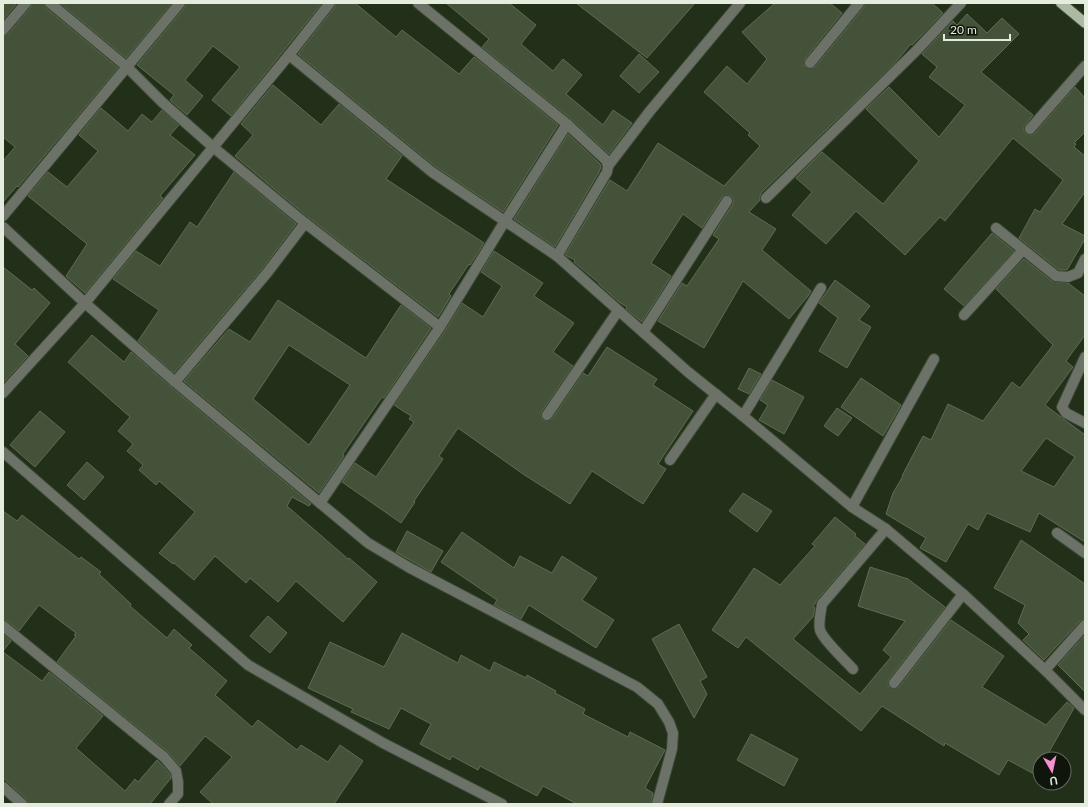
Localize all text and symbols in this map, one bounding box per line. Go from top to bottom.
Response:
scale bar [944,16,1010,42]
text: 20 m [950,22,977,37]
north arrow [1032,751,1072,791]
text: U [1049,774,1059,788]

